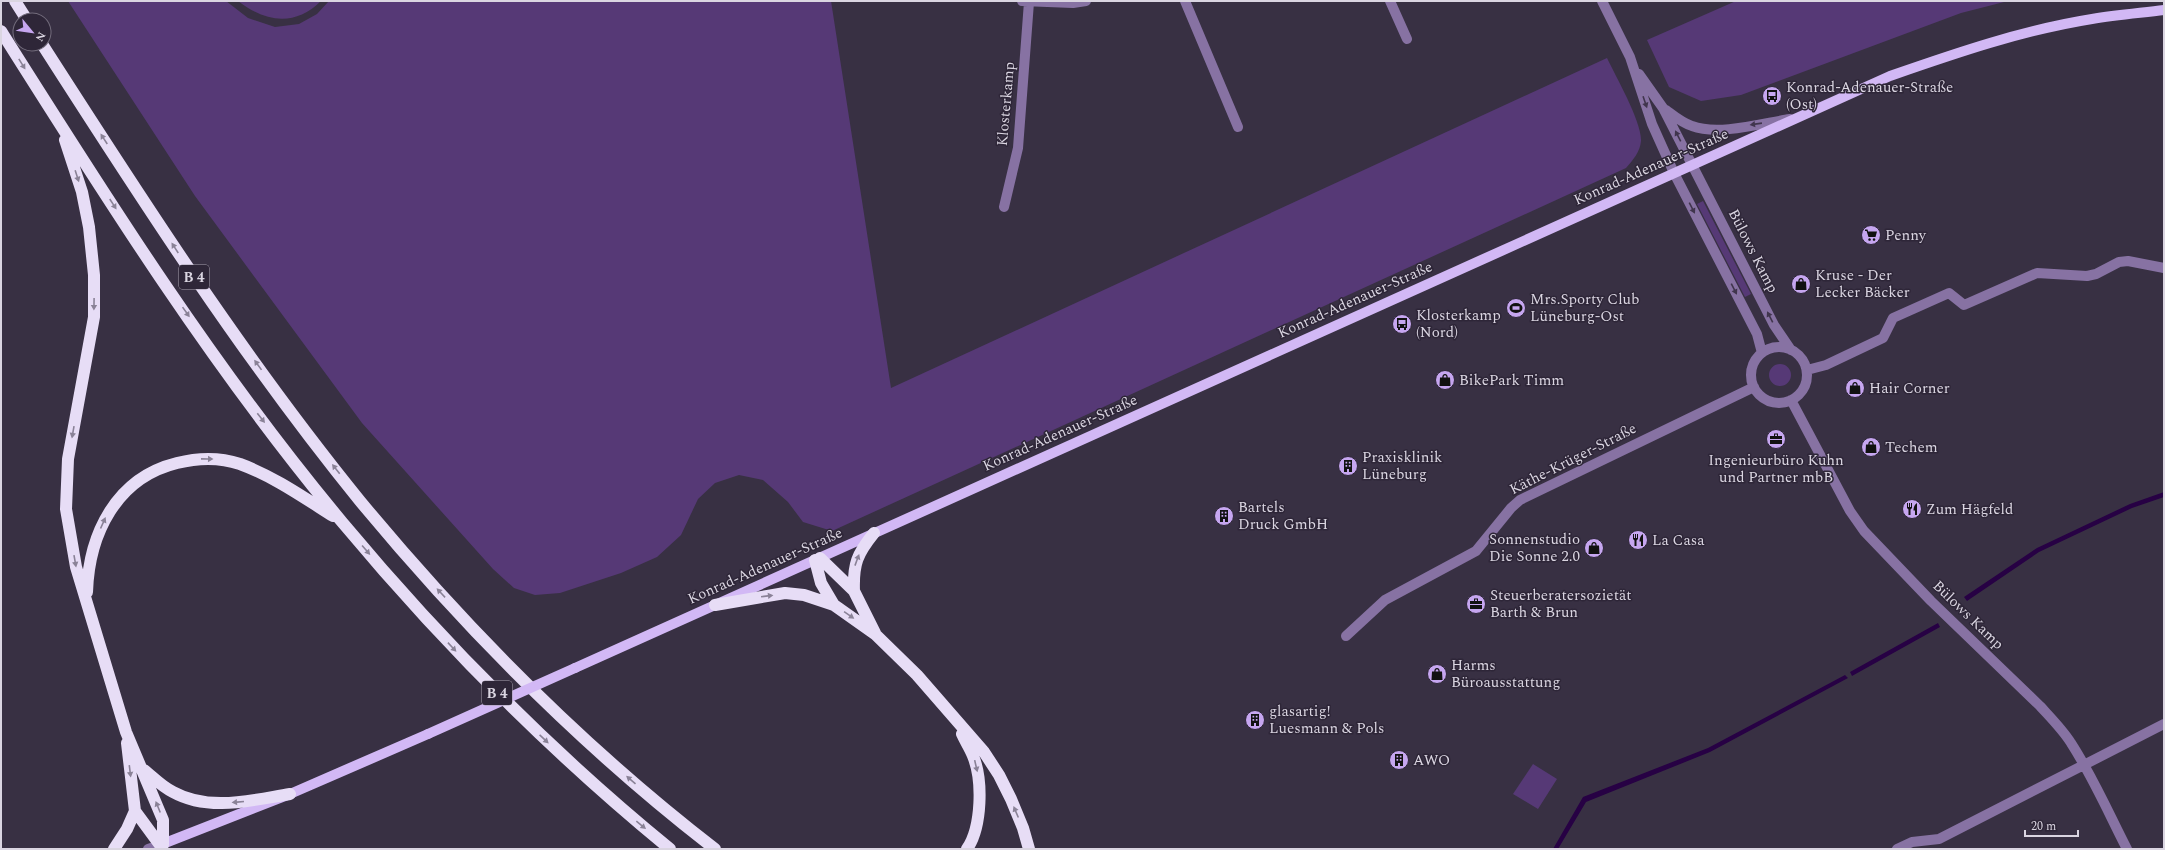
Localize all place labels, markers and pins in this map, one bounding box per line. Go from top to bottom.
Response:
place label: Konrad-Adenauer-Straße (Ost) [1786,76,1953,116]
bus stop icon: Konrad-Adenauer-Straße (Ost) [1761,85,1783,107]
supermarket icon: Penny [1860,224,1882,246]
place label: Penny [1885,224,1927,247]
place label: Kruse - Der Lecker Bäcker [1815,264,1910,304]
shop icon: Kruse - Der Lecker Bäcker [1790,273,1812,295]
place label: Mrs.Sporty Club Lüneburg-Ost [1530,288,1639,328]
sports icon: Mrs.Sporty Club Lüneburg-Ost [1505,297,1527,319]
place label: Klosterkamp (Nord) [1416,304,1501,344]
bus stop icon: Klosterkamp (Nord) [1391,313,1413,335]
shop icon: BikePark Timm [1434,369,1456,391]
place label: BikePark Timm [1459,369,1564,392]
shop icon: Hair Corner [1844,377,1866,399]
place label: Hair Corner [1869,377,1950,400]
office icon: Ingenieurbüro Kuhn und Partner mbB [1765,428,1787,450]
shop icon: Techem [1860,436,1882,458]
place label: Techem [1885,436,1938,459]
place label: Praxisklinik Lüneburg [1362,446,1442,486]
place label: Ingenieurbüro Kuhn und Partner mbB [1708,449,1844,489]
building icon: Praxisklinik Lüneburg [1337,455,1359,477]
place label: Bartels Druck GmbH [1238,496,1328,536]
restaurant icon: Zum Hägfeld [1901,498,1923,520]
place label: Zum Hägfeld [1926,498,2013,521]
building icon: Bartels Druck GmbH [1213,505,1235,527]
place label: Sonnenstudio Die Sonne 2.0 [1489,528,1580,568]
restaurant icon: La Casa [1627,529,1649,551]
place label: La Casa [1652,529,1705,552]
shop icon: Sonnenstudio Die Sonne 2.0 [1583,537,1605,559]
place label: Steuerberatersozietät Barth & Brun [1490,584,1632,624]
office icon: Steuerberatersozietät Barth & Brun [1465,593,1487,615]
place label: Harms Büroausstattung [1451,654,1560,694]
shop icon: Harms Büroausstattung [1426,663,1448,685]
place label: glasartig! Luesmann & Pols [1269,700,1384,740]
building icon: glasartig! Luesmann & Pols [1244,709,1266,731]
building icon: AWO [1388,749,1410,771]
place label: AWO [1413,749,1450,772]

